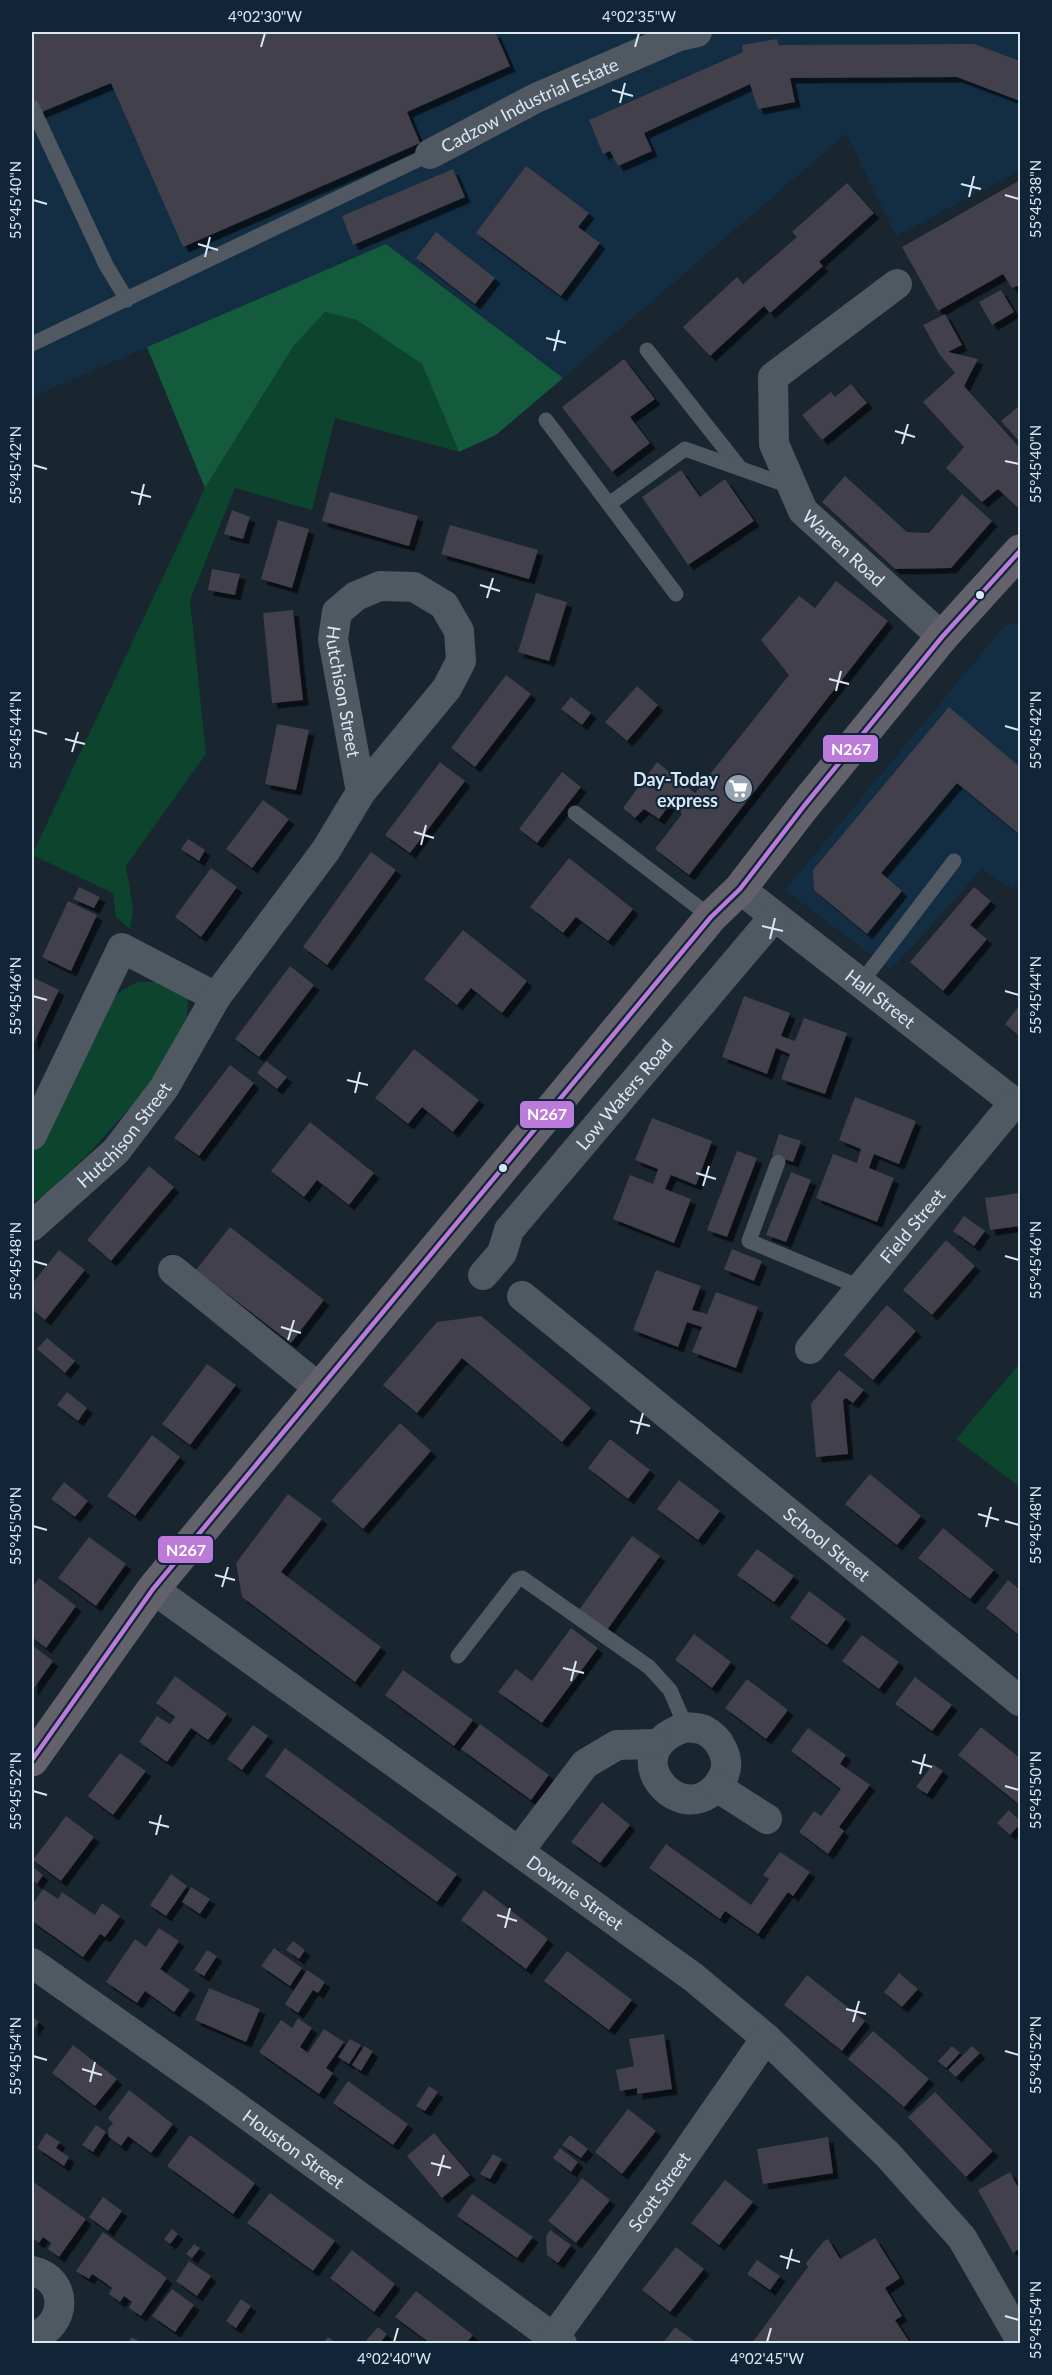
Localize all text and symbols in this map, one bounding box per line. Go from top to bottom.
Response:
text: 4°02'30"W [228,7,302,25]
text: 4°02'35"W [602,7,676,25]
street label: Cadzow Industrial Estate [437,53,622,157]
text: 55°45'38"N [1026,160,1044,238]
text: 55°45'40"N [6,161,24,239]
text: 55°45'40"N [1026,425,1044,503]
text: 55°45'42"N [6,426,24,504]
street label: Warren Road [798,505,889,591]
unlabelled marker [974,589,986,601]
street label: Hutchison Street [322,624,366,760]
text: 55°45'44"N [6,691,24,769]
text: 55°45'42"N [1026,691,1044,769]
line badge: N267 [822,734,879,763]
text: N267 [831,739,871,758]
place label: Day-Today express [633,768,718,811]
supermarket icon: Day-Today express [723,773,755,805]
text: 55°45'44"N [1026,956,1044,1034]
text: 55°45'46"N [6,957,24,1035]
street label: Hall Street [841,964,920,1033]
street label: Low Waters Road [571,1034,677,1154]
street label: Hutchison Street [72,1078,176,1192]
line badge: N267 [519,1100,575,1129]
text: N267 [527,1104,567,1123]
unlabelled marker [497,1162,509,1174]
street label: Field Street [875,1184,950,1268]
text: 55°45'46"N [1026,1221,1044,1299]
text: 55°45'48"N [6,1222,24,1300]
text: 55°45'48"N [1026,1486,1044,1564]
text: 55°45'50"N [6,1487,24,1565]
street label: School Street [779,1502,875,1586]
line badge: N267 [157,1535,214,1564]
text: N267 [166,1540,206,1559]
text: 55°45'50"N [1026,1751,1044,1829]
text: 55°45'52"N [6,1752,24,1830]
street label: Downie Street [523,1850,628,1935]
text: 55°45'52"N [1026,2016,1044,2094]
text: 55°45'54"N [6,2017,24,2095]
street label: Houston Street [239,2105,349,2193]
street label: Scott Street [623,2147,695,2236]
text: 55°45'54"N [1026,2281,1044,2359]
text: 4°02'40"W [357,2349,431,2367]
text: 4°02'45"W [730,2349,804,2367]

